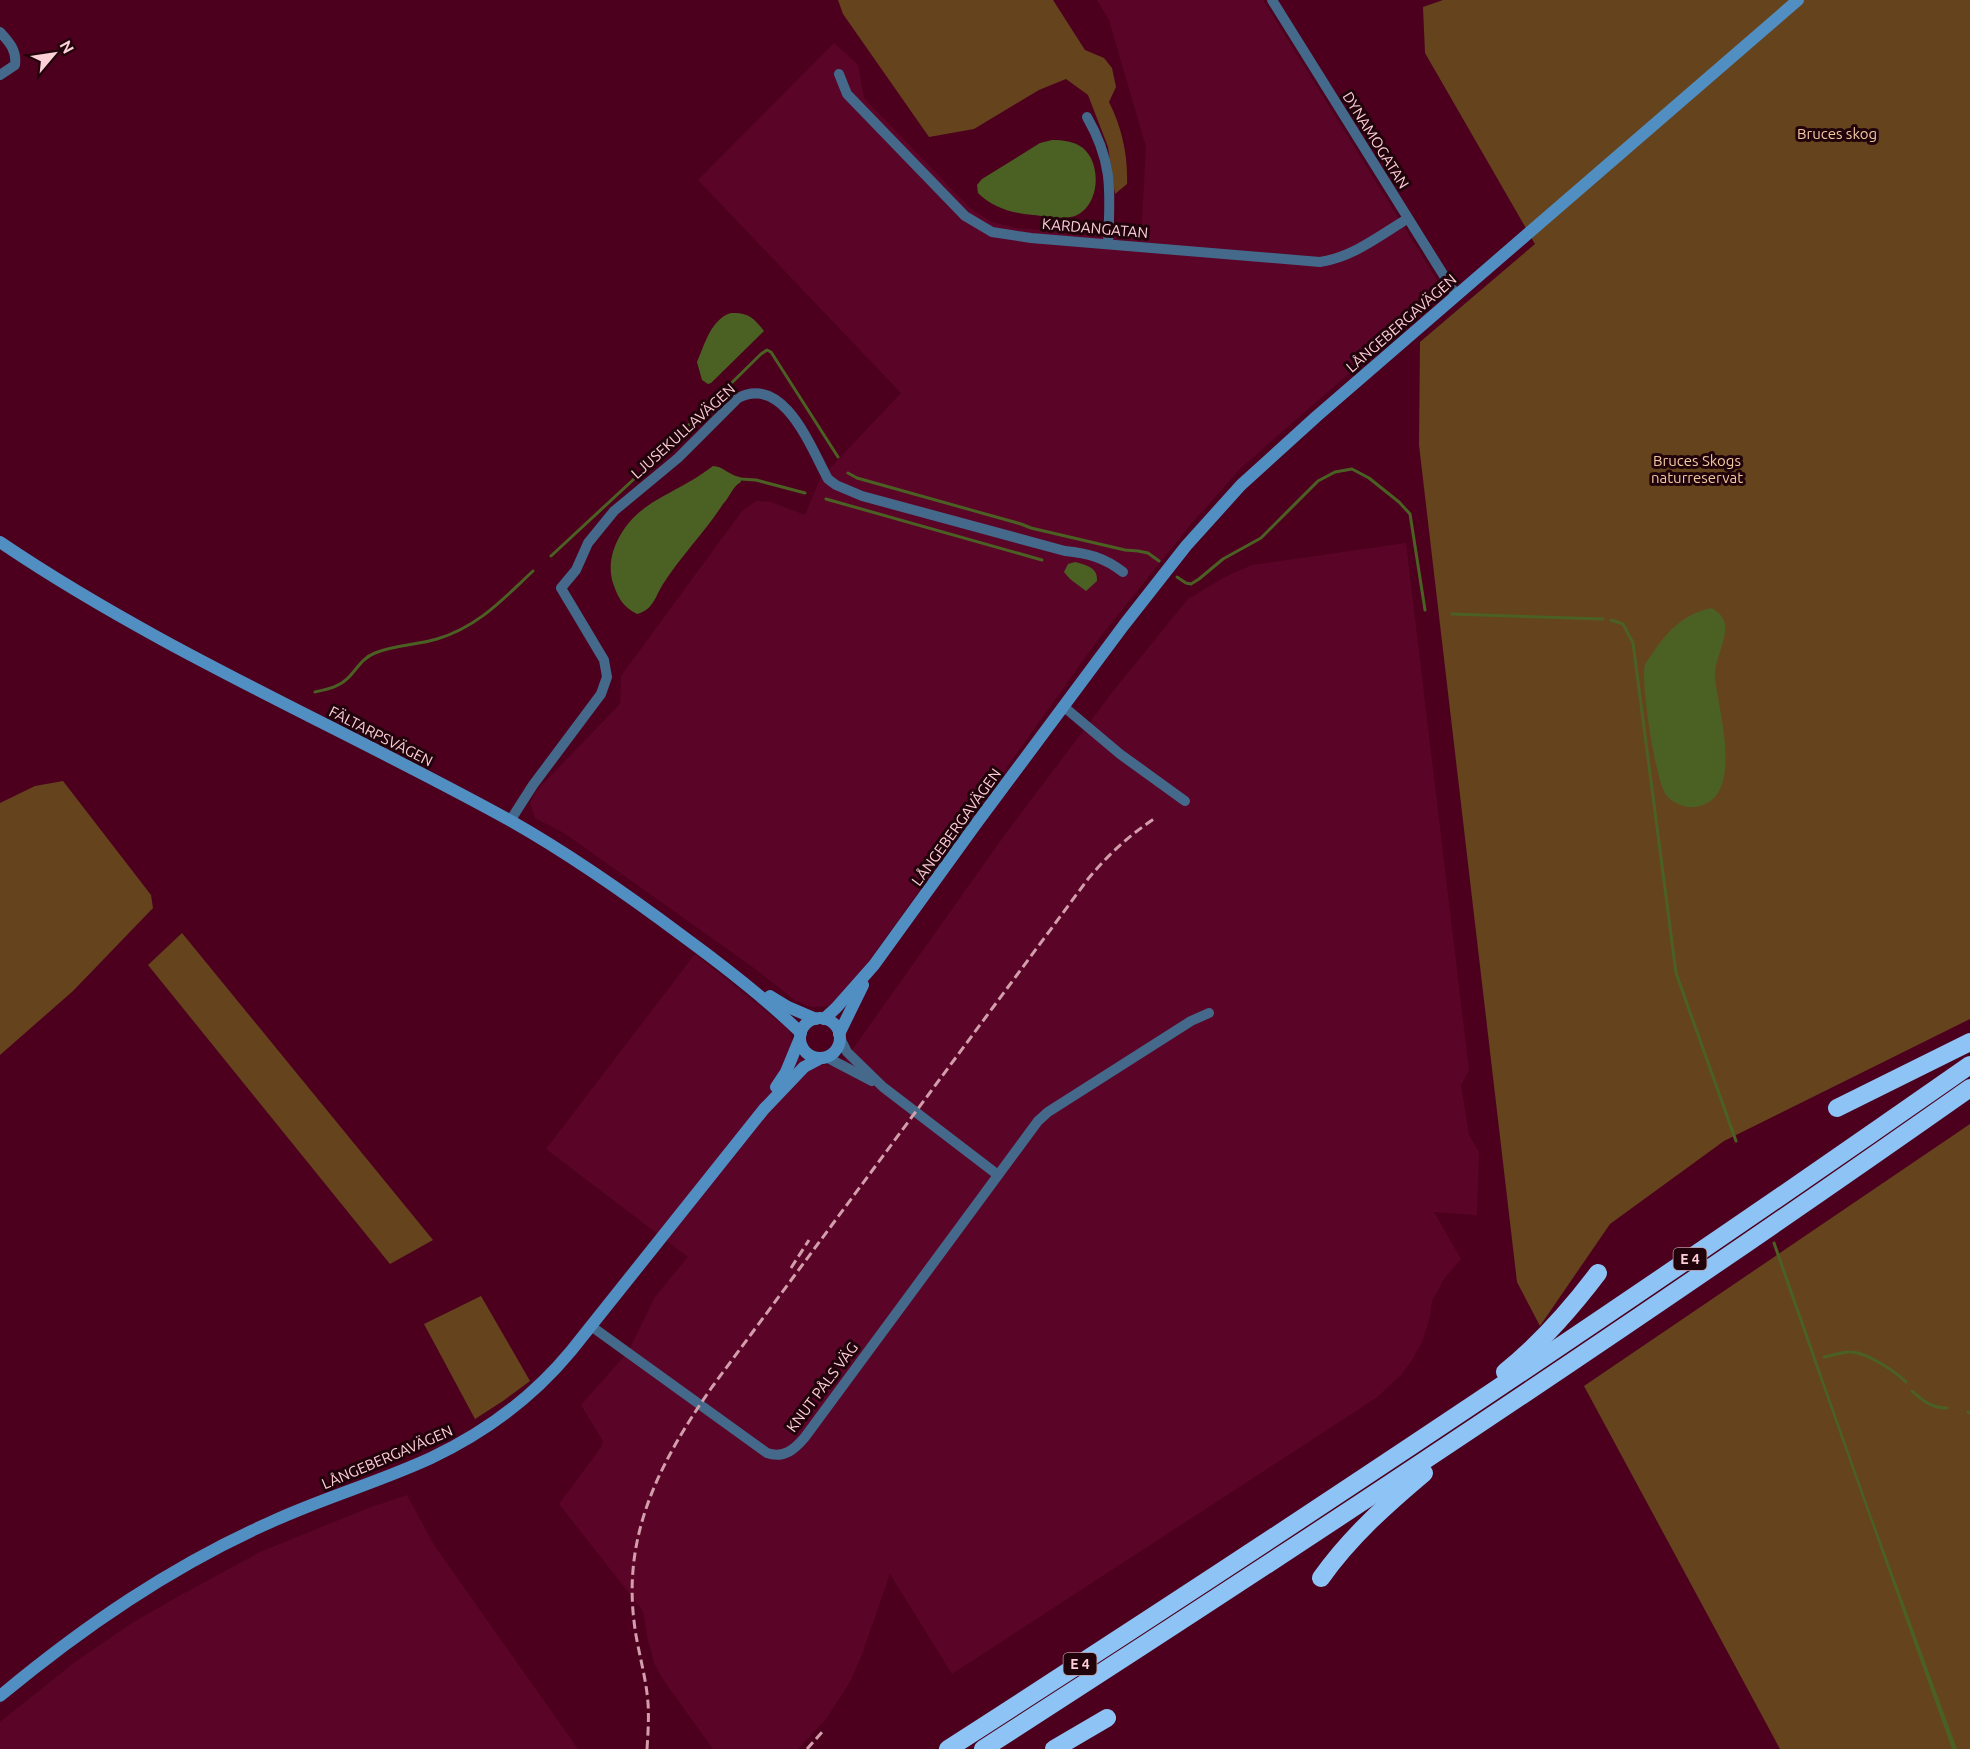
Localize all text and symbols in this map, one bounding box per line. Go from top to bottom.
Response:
north arrow [24,24,84,84]
text: N [56,37,78,56]
street label: DYNAMOGATAN [1339,89,1413,191]
park label: Bruces skog [1797,125,1877,142]
street label: KARDANGATAN [1041,215,1149,241]
street label: LÅNGEBERGAVÄGEN [1342,271,1460,375]
street label: LJUSEKULLAVÄGEN [628,380,738,482]
park label: Bruces Skogs naturreservat [1651,452,1743,486]
street label: FÄLTARPSVÄGEN [326,703,436,769]
street label: LÅNGEBERGAVÄGEN [908,765,1004,889]
road number: E 4 [1674,1248,1706,1270]
street label: KNUT PÅLS VÄG [783,1339,861,1435]
street label: LÅNGEBERGAVÄGEN [319,1422,455,1492]
road number: E 4 [1064,1653,1096,1675]

